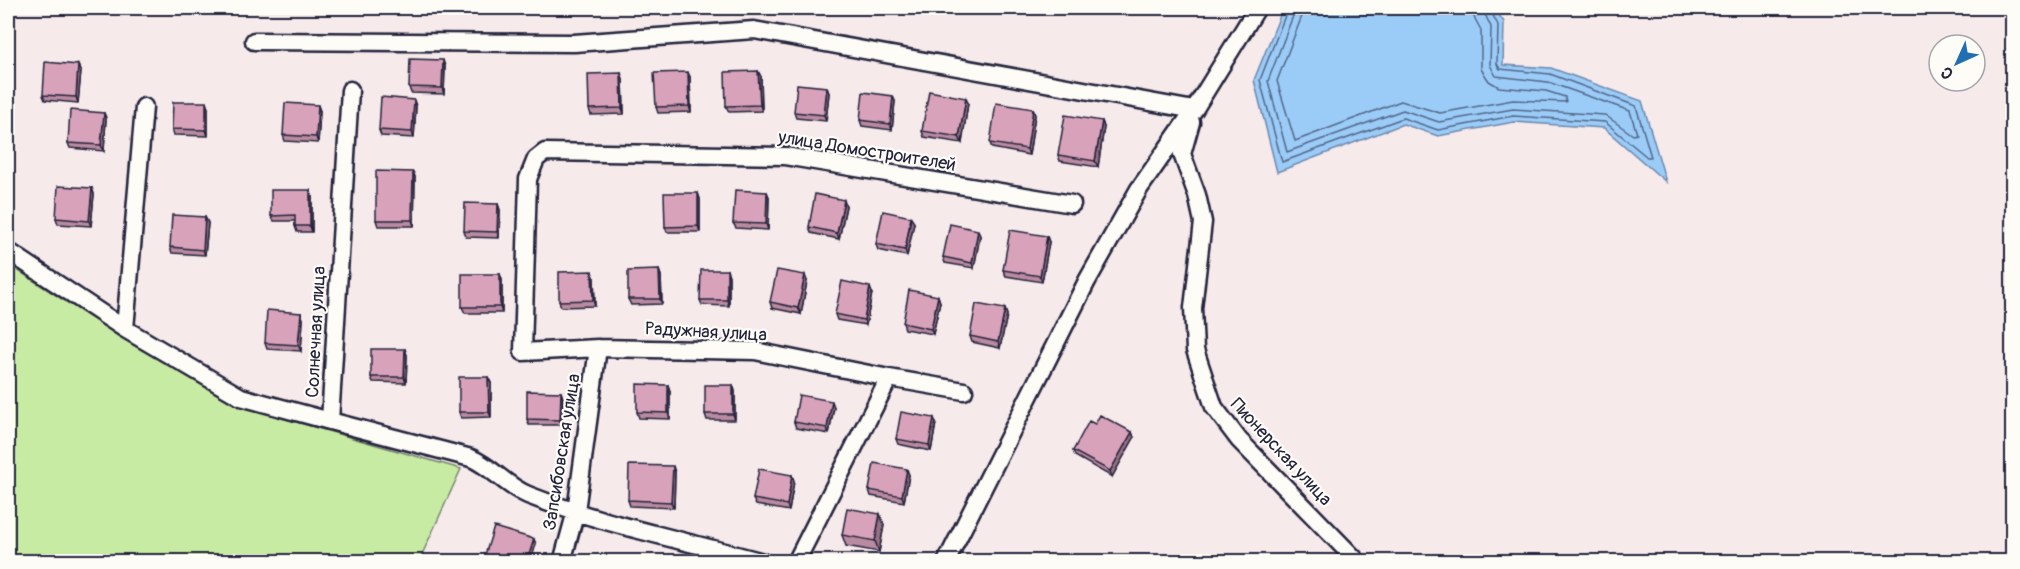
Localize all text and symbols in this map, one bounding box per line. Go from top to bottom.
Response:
north arrow [1927,33,1987,93]
text: С [1936,62,1958,83]
street label: улица Домостроителей [776,125,957,176]
street label: Солнечная улица [301,266,331,398]
street label: Радужная улица [645,317,767,347]
street label: Запсибовская улица [538,372,586,532]
street label: Пионерская улица [1225,393,1337,511]

